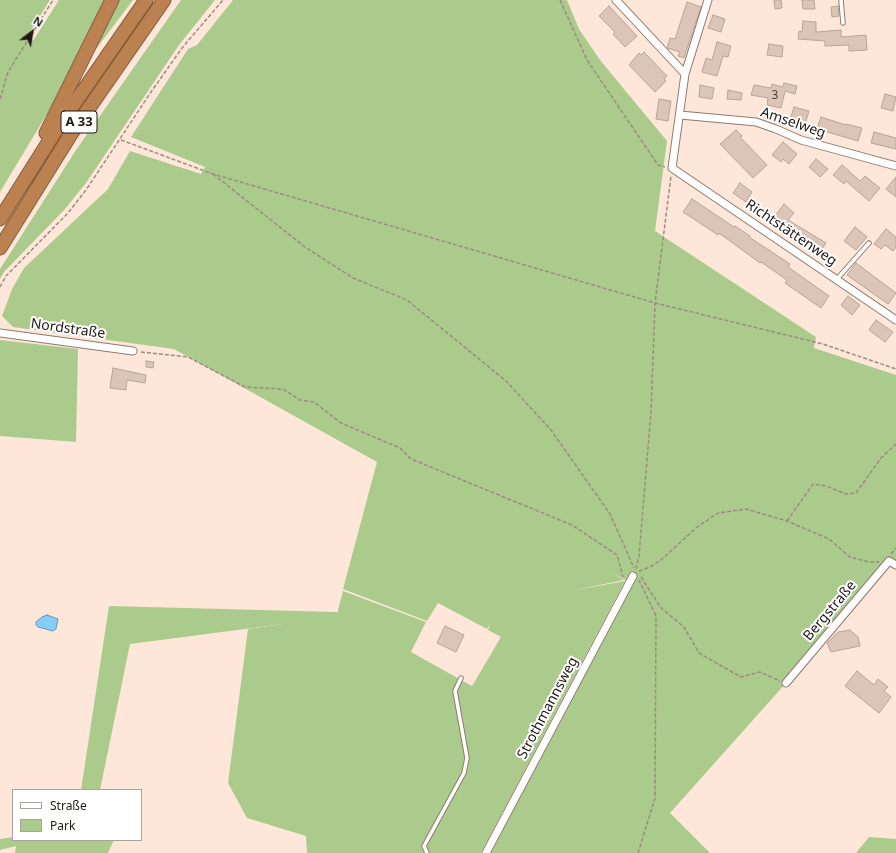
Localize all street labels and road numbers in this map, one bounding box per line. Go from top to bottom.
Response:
street label: Amselweg [758,104,828,142]
road number: A 33 [61,111,97,133]
street label: Richtstättenweg [742,196,840,270]
street label: Nordstraße [30,315,106,343]
street label: Bergstraße [800,578,860,644]
street label: Strothmannsweg [514,654,582,762]

